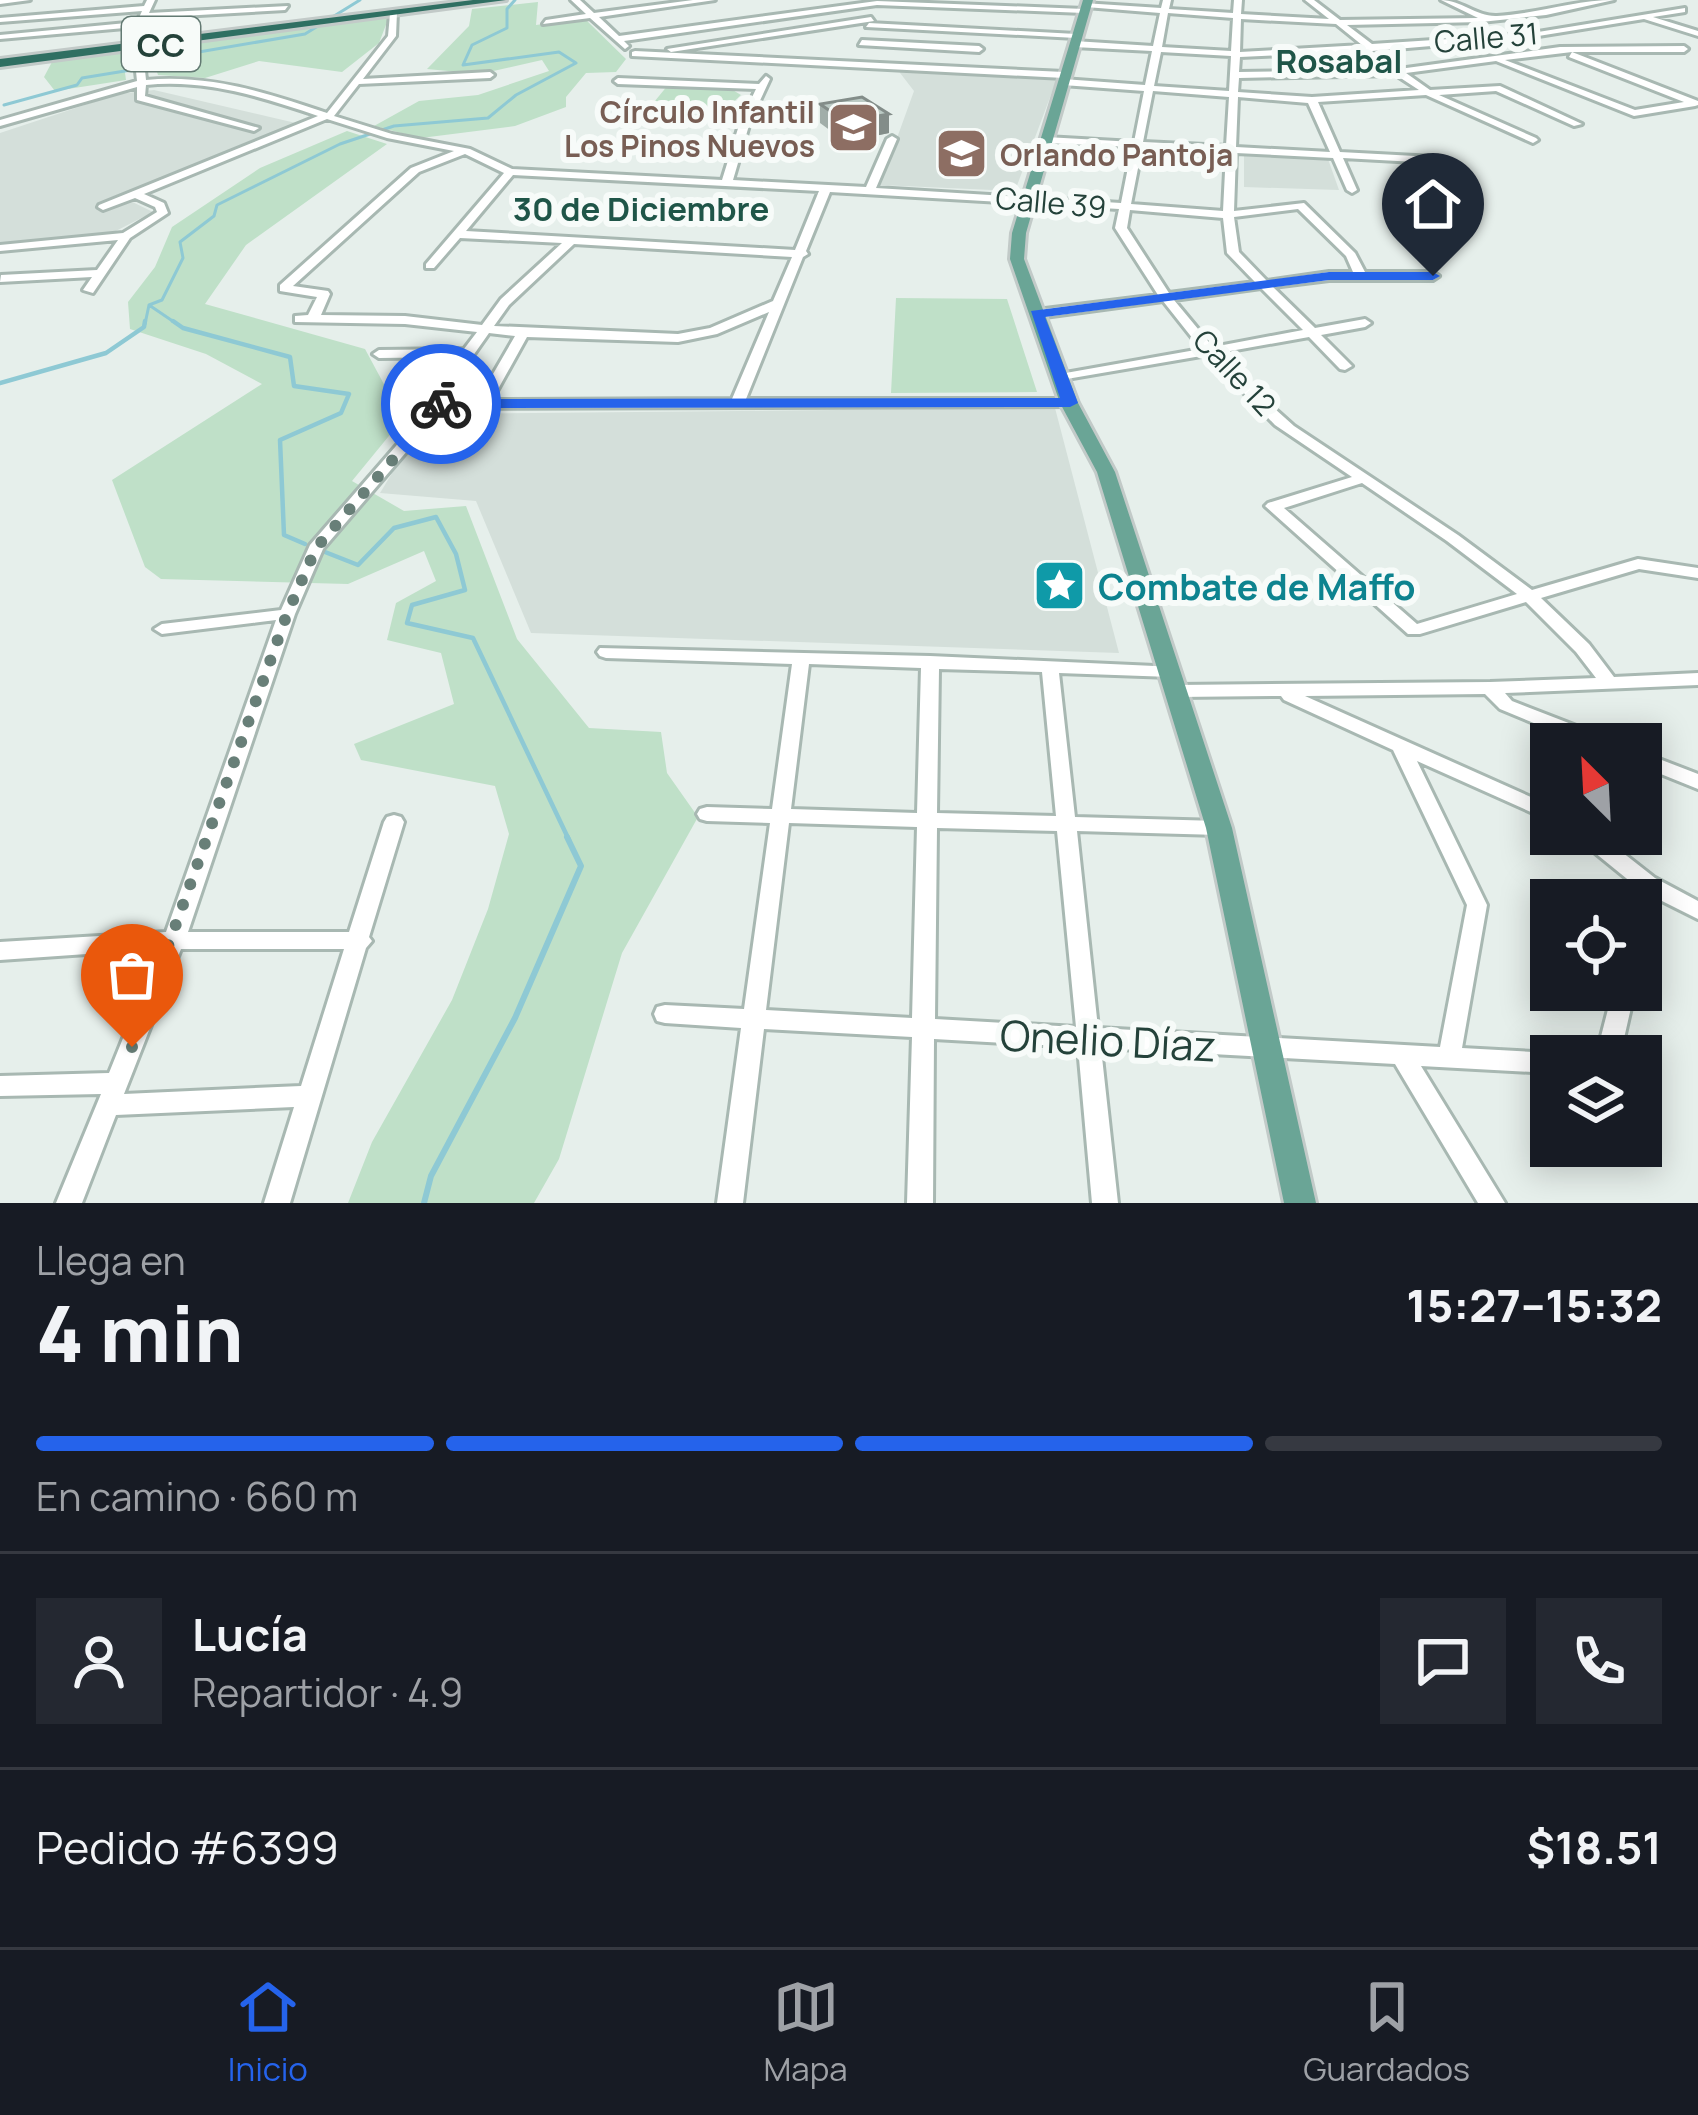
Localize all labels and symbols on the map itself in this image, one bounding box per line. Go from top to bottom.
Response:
street label: Calle 31 [1432,12,1540,62]
road number: CC [122,17,200,71]
district label: Rosabal [1275,38,1403,83]
place label: Círculo Infantil Los Pinos Nuevos [564,91,815,166]
school or university icon: Círculo Infantil Los Pinos Nuevos [826,100,882,156]
school or university icon: Orlando Pantoja [933,126,989,182]
place label: Orlando Pantoja [1000,134,1233,175]
pin [1382,153,1484,276]
street label: Calle 39 [994,177,1108,227]
district label: 30 de Diciembre [513,186,769,231]
street label: Calle 12 [1184,320,1286,424]
courier [381,344,501,464]
place icon: Combate de Maffo [1031,558,1087,614]
place label: Combate de Maffo [1098,562,1415,611]
north arrow [1530,723,1662,855]
pin [81,924,183,1047]
street label: Onelio Díaz [999,1005,1217,1075]

